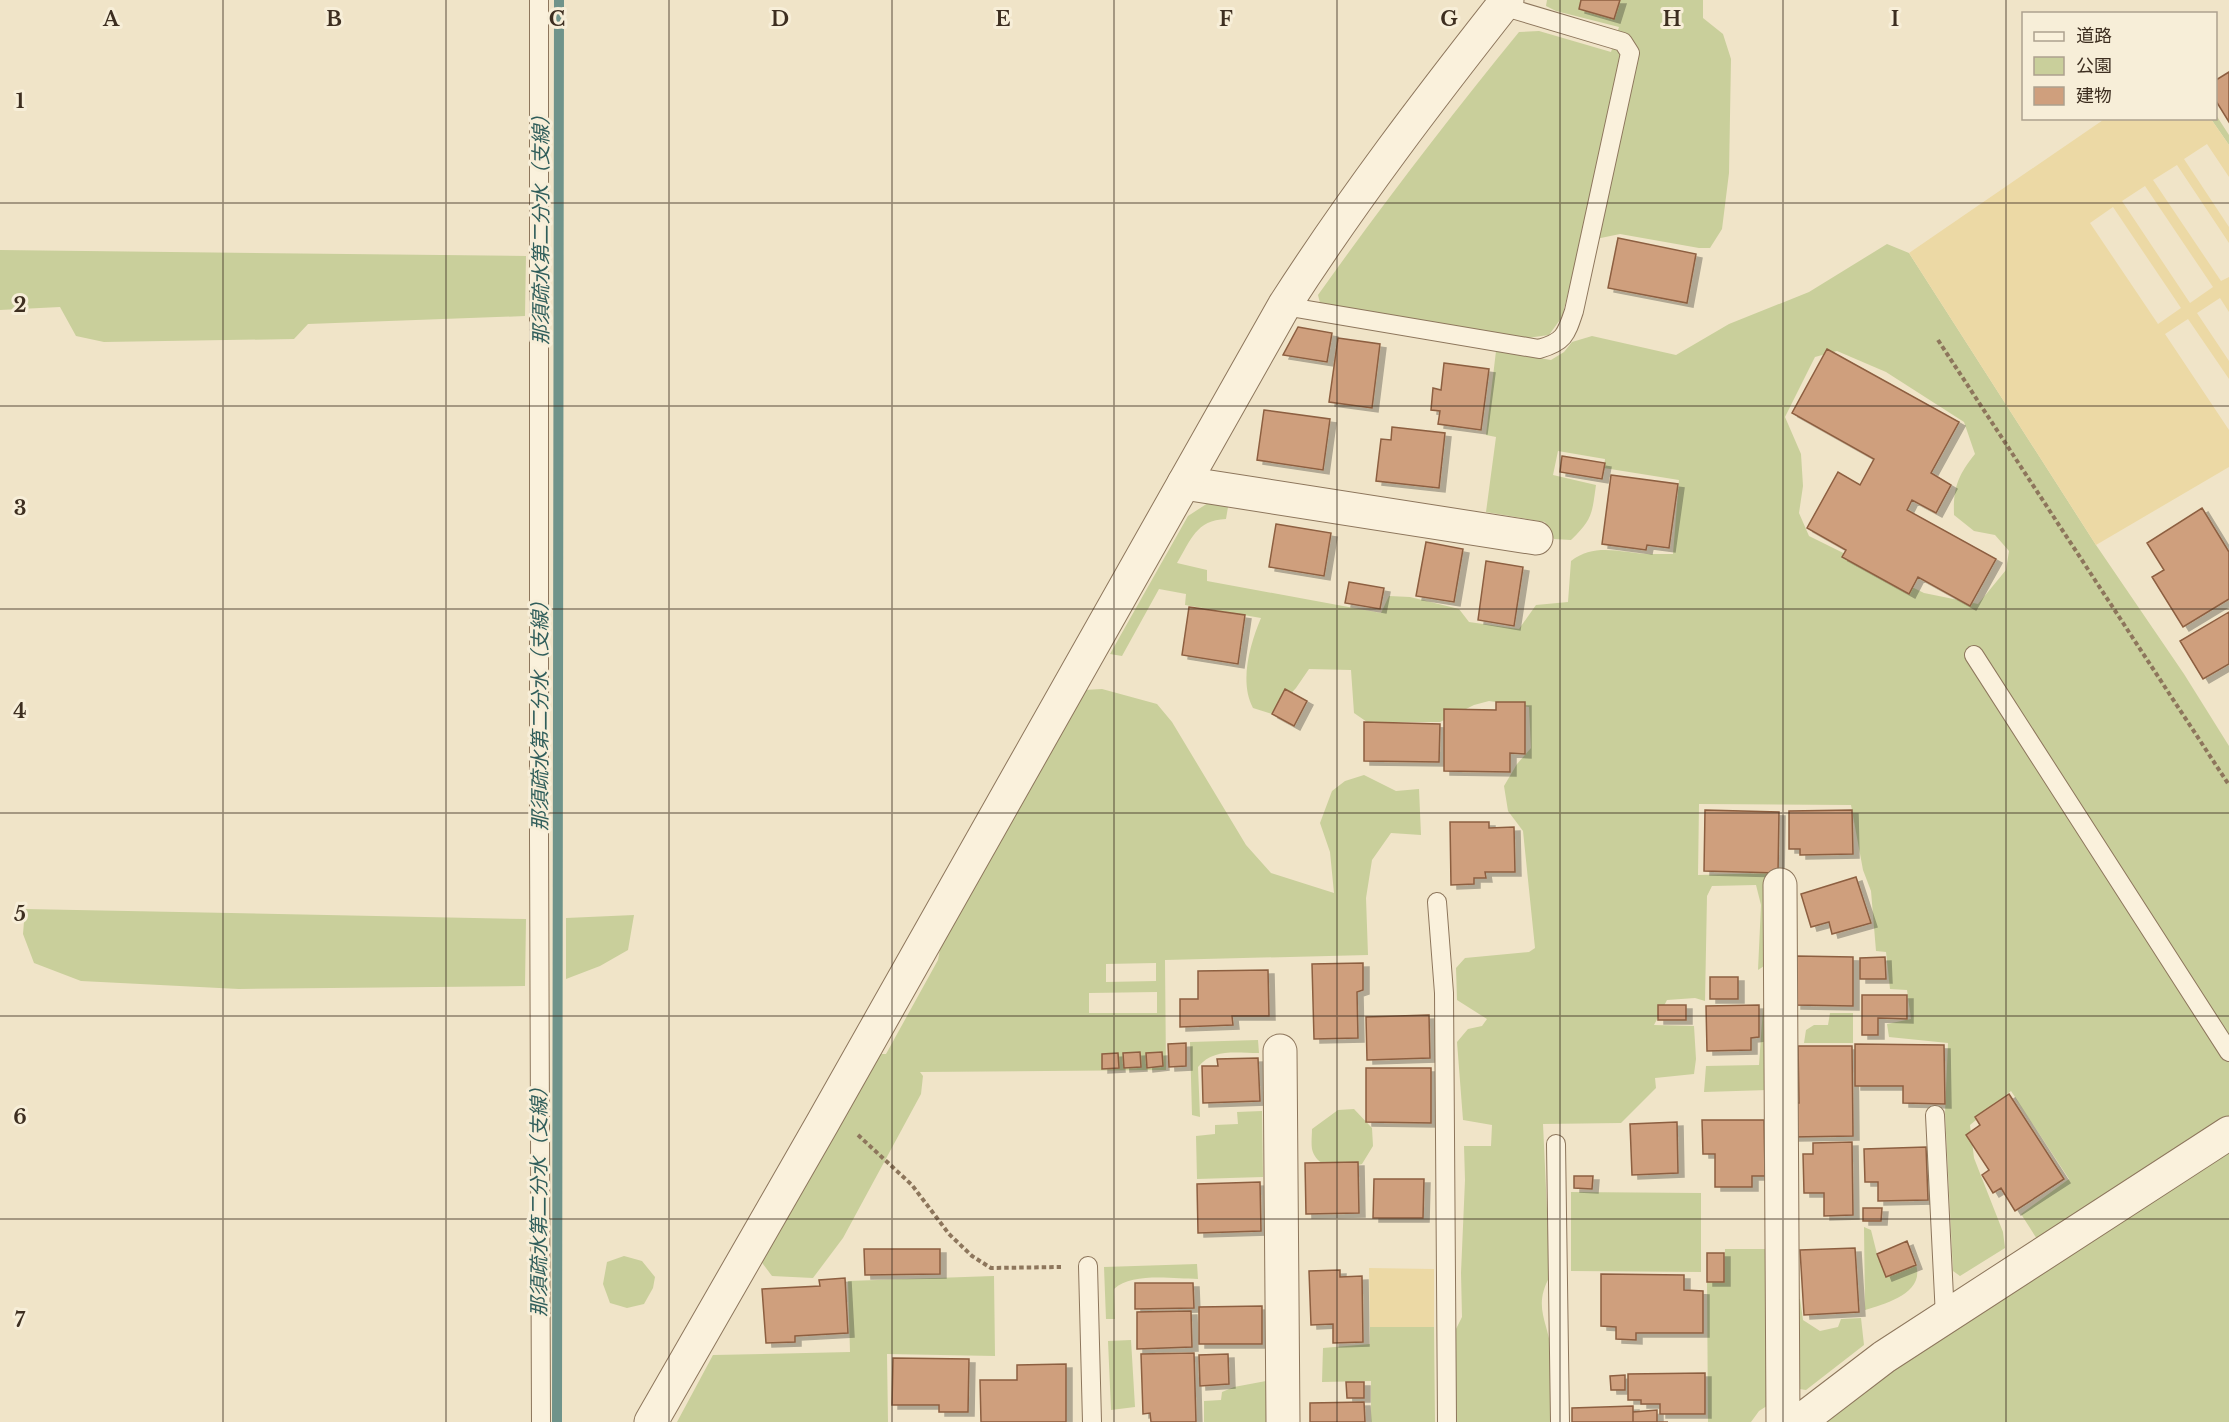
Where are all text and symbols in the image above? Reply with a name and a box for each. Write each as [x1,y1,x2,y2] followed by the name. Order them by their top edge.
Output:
[102,7,120,31] text: A
[326,7,342,31] text: B
[549,7,565,31] text: C
[771,7,789,31] text: D
[995,7,1011,31] text: E
[1219,7,1233,31] text: F
[1440,7,1458,31] text: G
[1663,7,1682,31] text: H
[1891,7,1899,31] text: I
[2022,12,2217,120] legend
[2076,25,2112,47] text: 道路
[2076,55,2112,77] text: 公園
[2076,85,2112,107] text: 建物
[16,89,25,113] text: 1
[529,105,553,345] water label: 那須疏水第二分水（支線）
[13,293,27,317] text: 2
[14,496,26,520] text: 3
[528,591,552,831] water label: 那須疏水第二分水（支線）
[13,699,27,723] text: 4
[14,902,26,926] text: 5
[527,1077,551,1317] water label: 那須疏水第二分水（支線）
[13,1105,27,1129] text: 6
[15,1308,26,1332] text: 7

